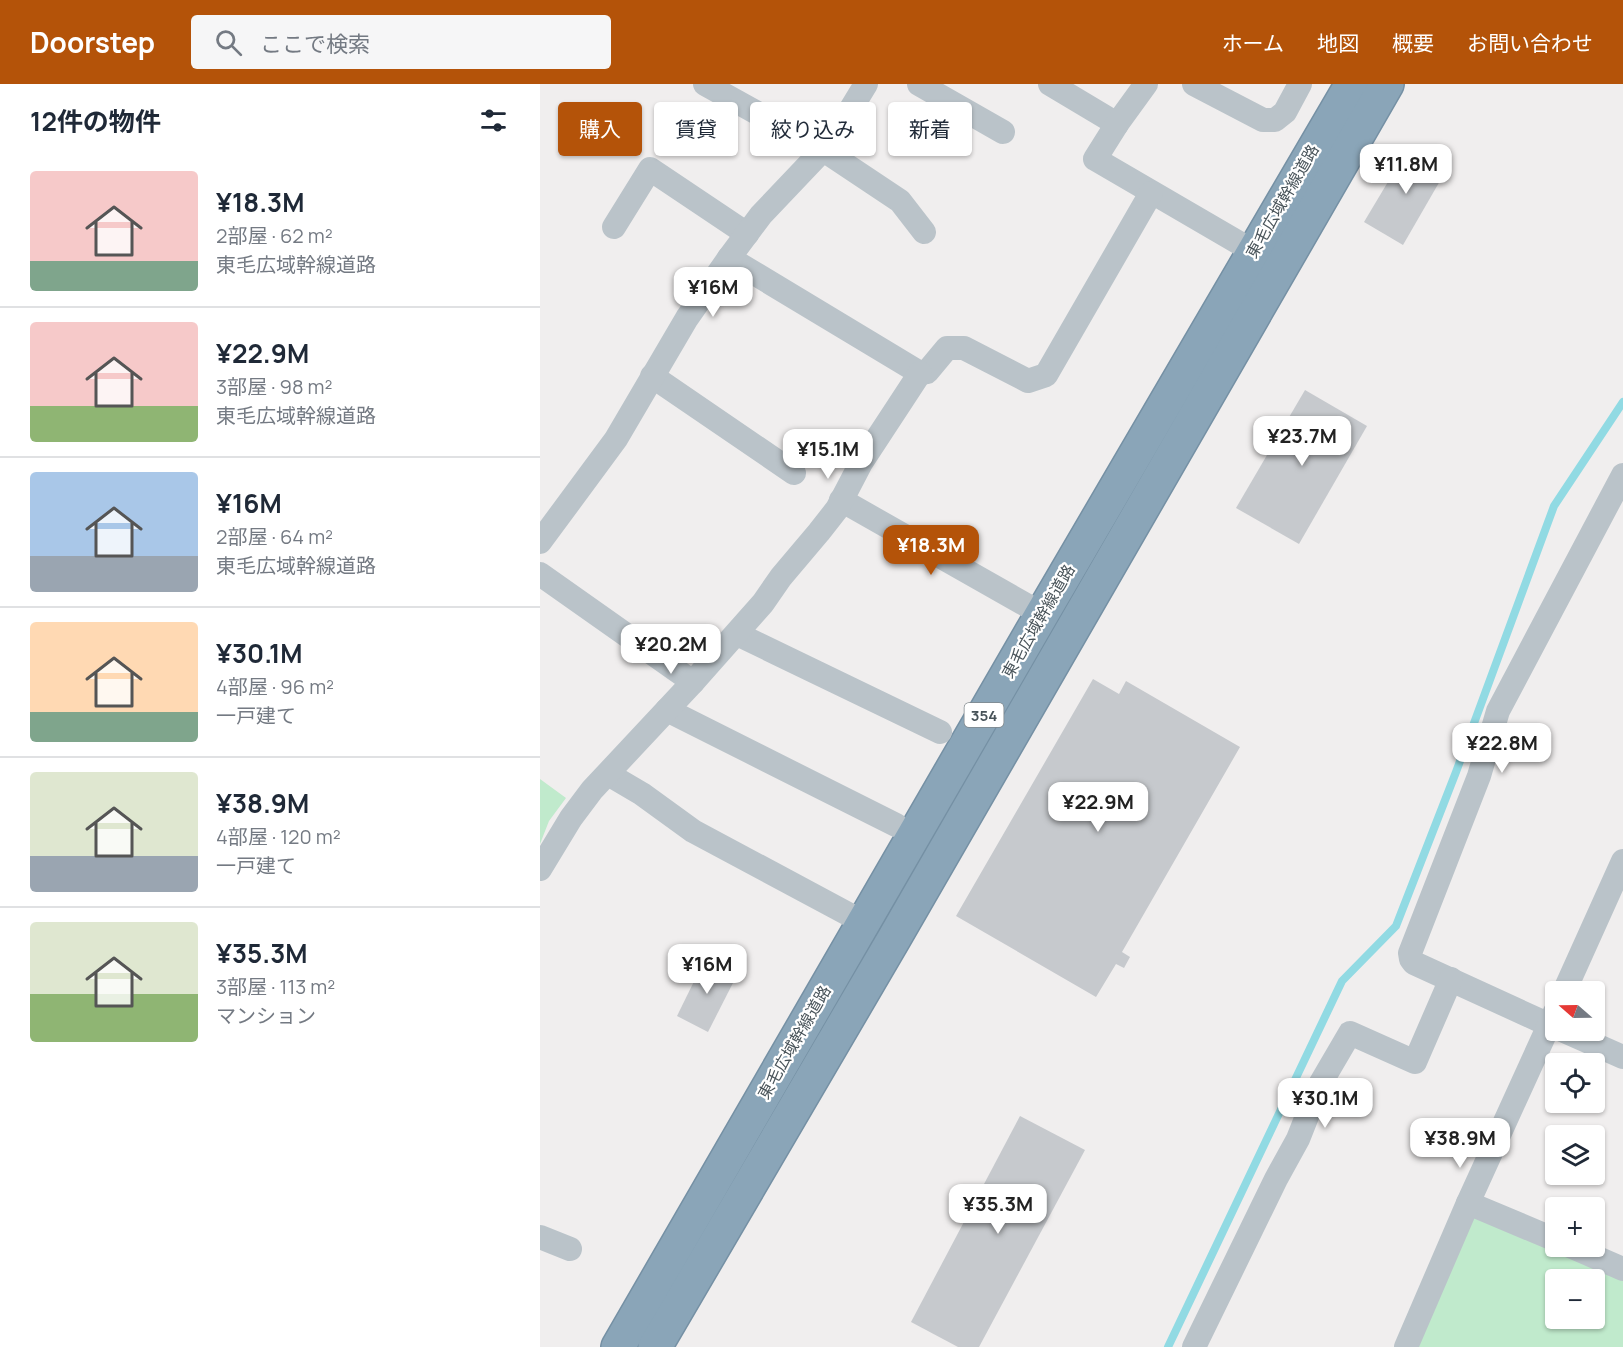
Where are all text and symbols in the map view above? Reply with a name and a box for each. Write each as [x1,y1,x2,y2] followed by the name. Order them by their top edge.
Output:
[191,15,611,69] search box
[30,23,155,61] text: Doorstep
[212,26,245,59] icon: search
[260,29,370,59] text: ここで検索
[1222,29,1284,57] text: ホーム
[1317,29,1359,57] text: 地図
[1392,29,1434,57] text: 概要
[1467,29,1593,57] text: お問い合わせ
[558,102,642,156] chip: 購入
[654,102,738,156] chip: 賃貸
[750,102,876,156] chip: 絞り込み
[888,102,972,156] chip: 新着
[30,103,161,139] text: 12件の物件
[477,104,510,137] icon: filters
[1240,140,1324,262] street label: 東毛広域幹線道路
[1357,144,1455,195] pin: ¥11.8M
[1374,150,1438,177] text: ¥11.8M
[216,184,304,220] text: ¥18.3M
[78,195,150,267] icon: home
[216,222,333,249] text: 2部屋 · 62 m²
[216,251,376,278] text: 東毛広域幹線道路
[677,267,749,318] pin: ¥16M
[688,273,738,300] text: ¥16M
[216,335,309,371] text: ¥22.9M
[78,346,150,418] icon: home
[216,373,333,400] text: 3部屋 · 98 m²
[216,402,376,429] text: 東毛広域幹線道路
[1253,416,1351,467] pin: ¥23.7M
[1267,422,1337,449] text: ¥23.7M
[779,429,877,480] pin: ¥15.1M
[797,435,859,462] text: ¥15.1M
[216,485,282,521] text: ¥16M
[78,496,150,568] icon: home
[216,523,333,550] text: 2部屋 · 64 m²
[882,525,980,576] pin: ¥18.3M
[897,531,965,558] text: ¥18.3M
[216,552,376,579] text: 東毛広域幹線道路
[996,560,1080,682] street label: 東毛広域幹線道路
[622,624,720,675] pin: ¥20.2M
[635,630,707,657] text: ¥20.2M
[216,635,303,671] text: ¥30.1M
[78,646,150,718] icon: home
[216,673,334,700] text: 4部屋 · 96 m²
[216,702,296,729] text: 一戸建て
[964,703,1004,727] road number: 354
[1453,723,1551,774] pin: ¥22.8M
[1466,729,1538,756] text: ¥22.8M
[1049,782,1147,833] pin: ¥22.9M
[216,785,309,821] text: ¥38.9M
[1062,788,1134,815] text: ¥22.9M
[78,796,150,868] icon: home
[216,823,341,850] text: 4部屋 · 120 m²
[216,852,296,879] text: 一戸建て
[216,935,308,971] text: ¥35.3M
[671,944,743,995] pin: ¥16M
[78,946,150,1018] icon: home
[682,950,732,977] text: ¥16M
[216,973,335,1000] text: 3部屋 · 113 m²
[752,981,836,1103] street label: 東毛広域幹線道路
[1545,981,1605,1041] north arrow
[1545,981,1605,1329] map controls
[216,1002,316,1029] text: マンション
[1545,1053,1605,1113] button: locate
[1276,1078,1374,1129] pin: ¥30.1M
[1292,1084,1358,1111] text: ¥30.1M
[1411,1118,1509,1169] pin: ¥38.9M
[1424,1124,1496,1151] text: ¥38.9M
[1545,1125,1605,1185] button: layers
[949,1184,1047,1235] pin: ¥35.3M
[963,1190,1033,1217] text: ¥35.3M
[1545,1197,1605,1257] button: +
[1545,1269,1605,1329] button: −

